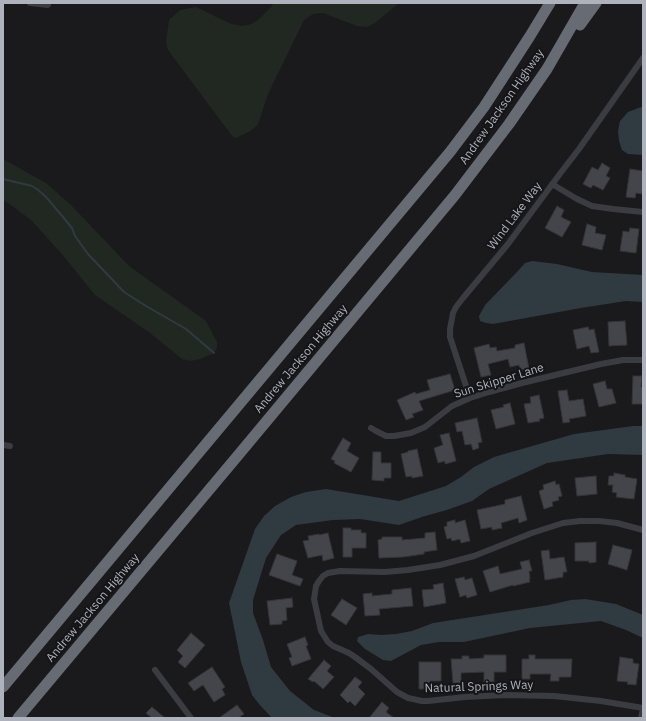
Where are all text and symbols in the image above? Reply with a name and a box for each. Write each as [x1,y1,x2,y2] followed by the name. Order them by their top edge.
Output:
[457,47,547,167] street label: Andrew Jackson Highway
[485,179,545,253] street label: Wind Lake Way
[251,302,351,416] street label: Andrew Jackson Highway
[452,360,546,402] street label: Sun Skipper Lane
[43,551,143,665] street label: Andrew Jackson Highway
[424,678,534,696] street label: Natural Springs Way

